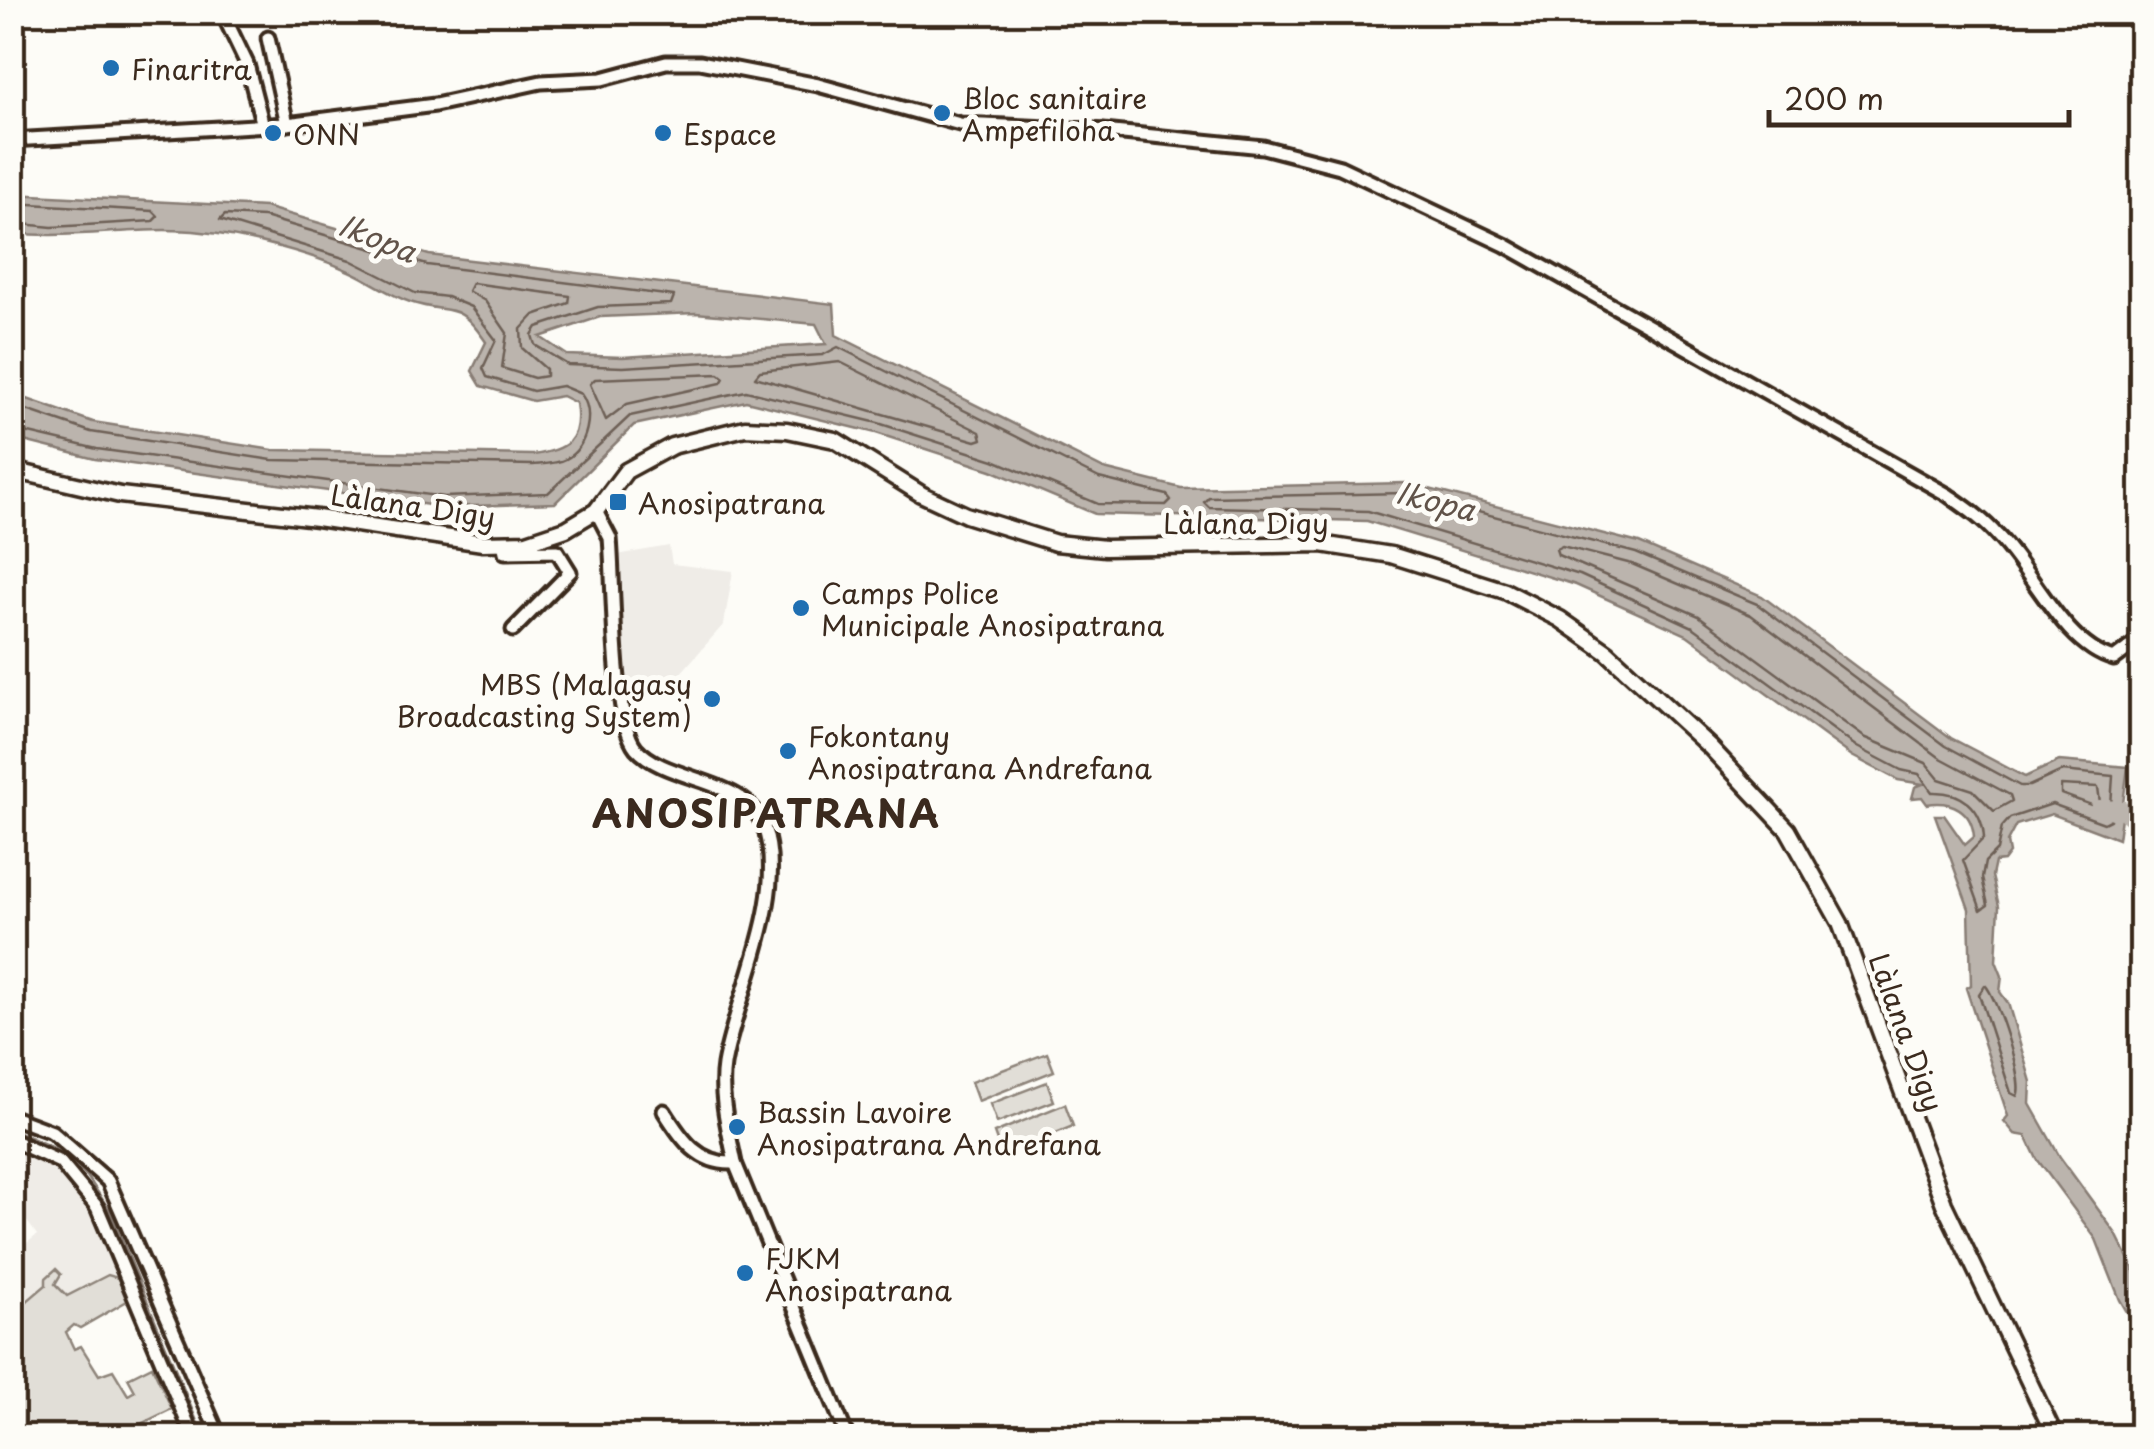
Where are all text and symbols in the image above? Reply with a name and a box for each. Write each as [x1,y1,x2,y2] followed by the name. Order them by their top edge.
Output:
[131,47,252,90] place label: Finaritra
[100,57,122,79] marker: Finaritra
[1769,65,2069,127] scale bar
[1784,75,1884,120] text: 200 m
[962,76,1147,151] place label: Bloc sanitaire Ampefiloha
[931,102,953,124] marker: Bloc sanitaire Ampefiloha
[293,112,360,155] place label: ONN
[683,112,777,155] place label: Espace
[262,122,284,144] marker: ONN
[652,122,674,144] marker: Espace
[333,201,425,273] water label: Ikopa
[1392,469,1482,532] water label: Ikopa
[328,472,498,538] street label: Làlana Digy
[638,481,825,524] place label: Anosipatrana
[607,491,629,513] marker: Anosipatrana
[1163,501,1329,544] street label: Làlana Digy
[821,571,1165,646] place label: Camps Police Municipale Anosipatrana
[790,597,812,619] marker: Camps Police Municipale Anosipatrana
[396,662,692,737] place label: MBS (Malagasy Broadcasting System)
[701,688,723,710] marker: MBS (Malagasy Broadcasting System)
[808,714,1152,789] place label: Fokontany Anosipatrana Andrefana
[777,740,799,762] marker: Fokontany Anosipatrana Andrefana
[592,784,942,841] district label: ANOSIPATRANA
[1858,947,1956,1117] street label: Làlana Digy
[757,1090,1101,1165] place label: Bassin Lavoire Anosipatrana Andrefana
[726,1116,748,1138] marker: Bassin Lavoire Anosipatrana Andrefana
[765,1236,952,1311] place label: FJKM Anosipatrana
[734,1262,756,1284] marker: FJKM Anosipatrana

